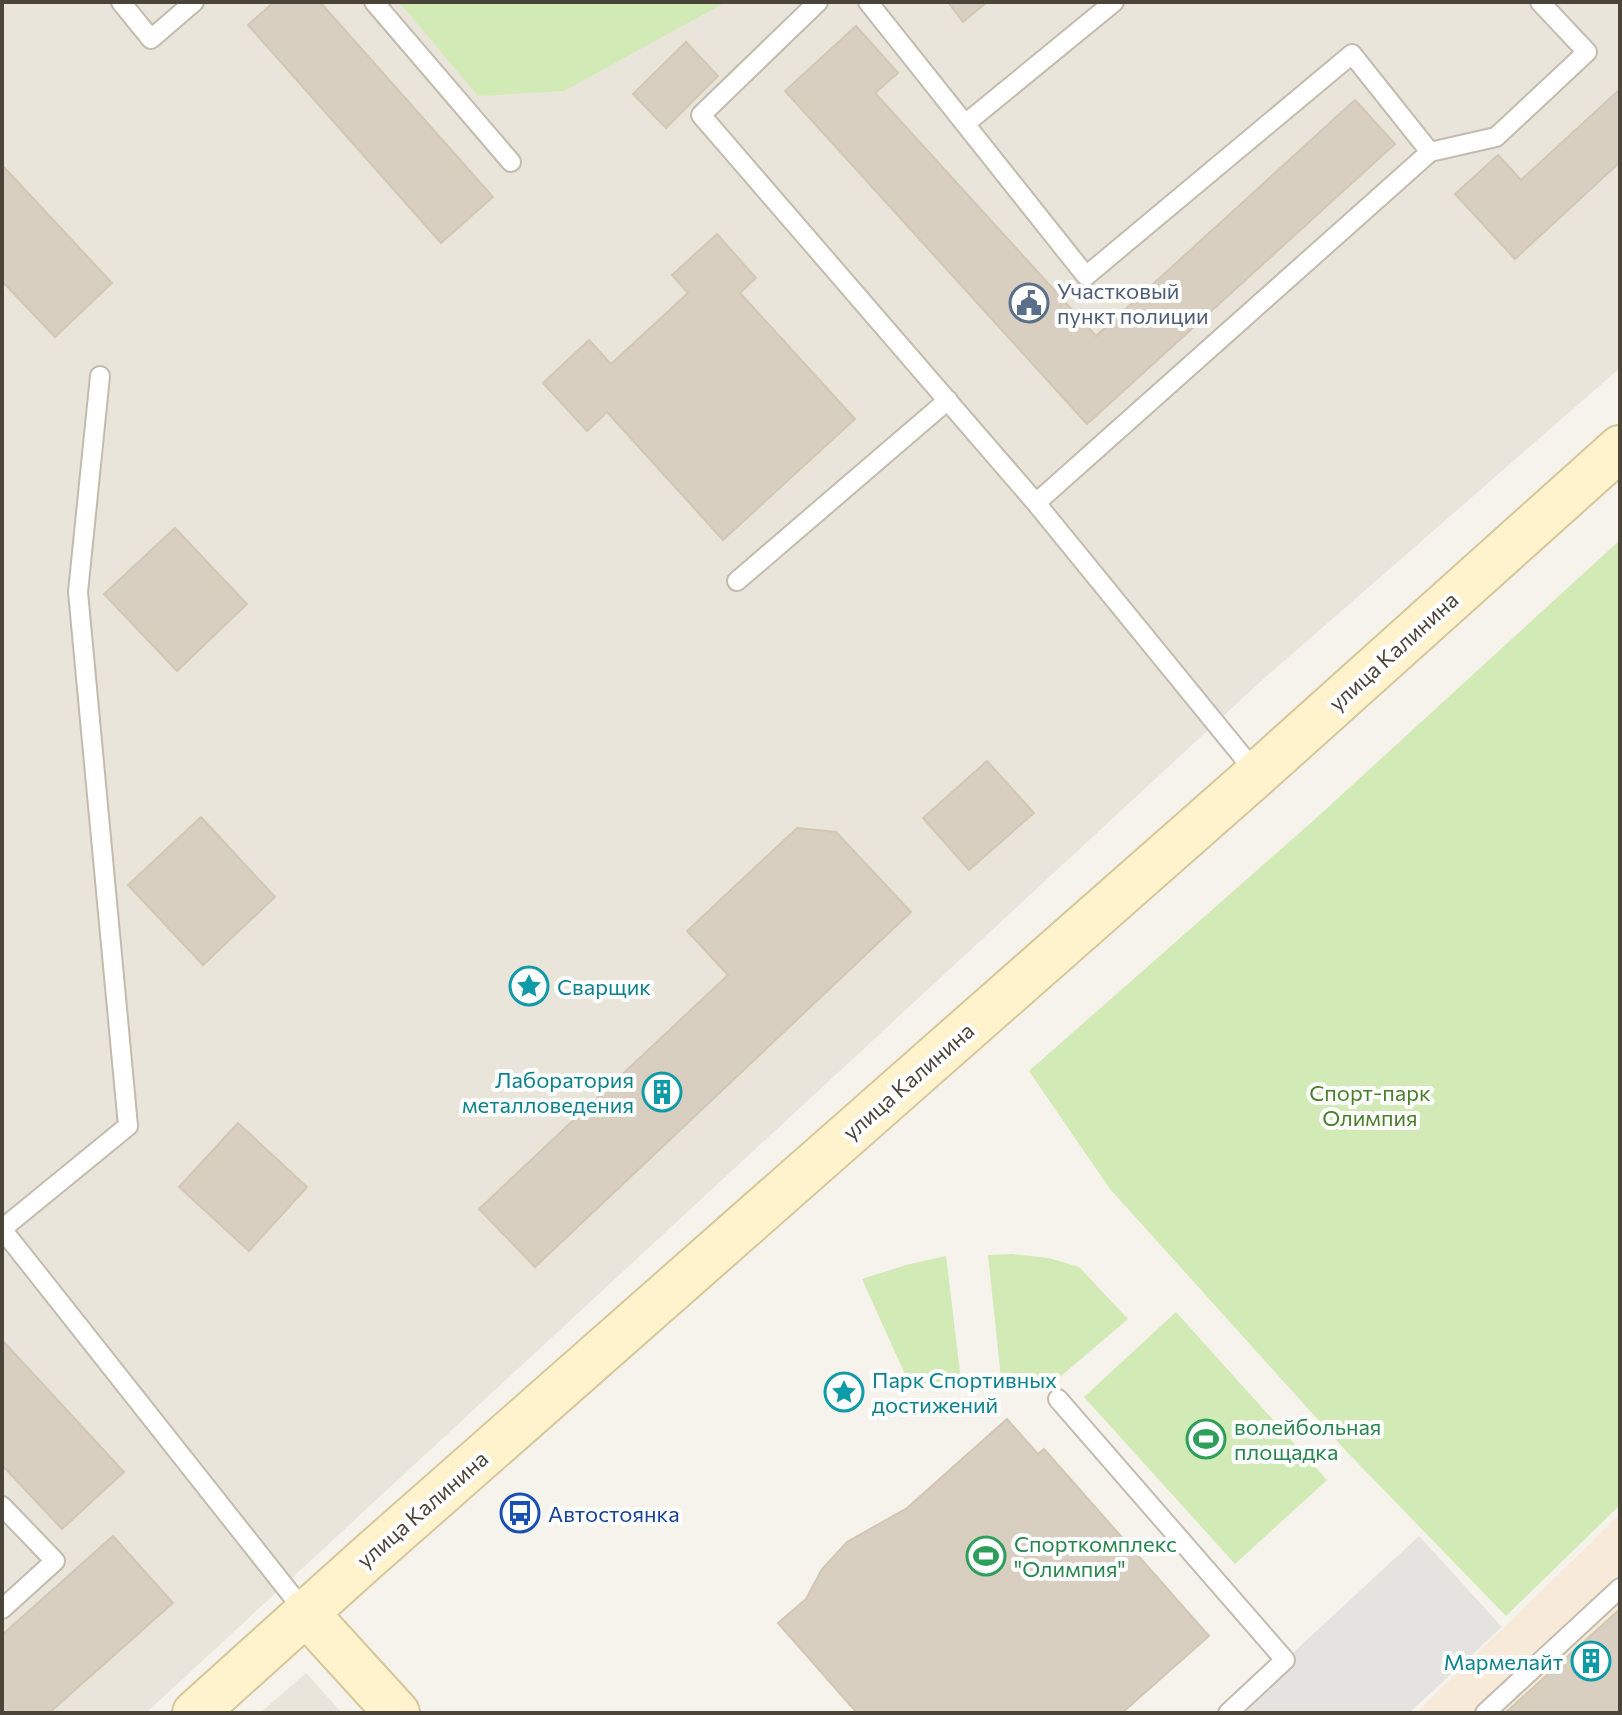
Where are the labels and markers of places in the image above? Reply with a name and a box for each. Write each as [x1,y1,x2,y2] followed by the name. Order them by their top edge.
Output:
[1057,277,1209,329] place label: Участковый пункт полиции
[1008,282,1050,324] public building icon: Участковый пункт полиции
[508,965,550,1007] place icon: Сварщик
[557,973,651,1000] place label: Сварщик
[462,1066,634,1118] place label: Лаборатория металловедения
[641,1071,683,1113] building icon: Лаборатория металловедения
[872,1366,1057,1418] place label: Парк Спортивных достижений
[823,1371,865,1413] place icon: Парк Спортивных достижений
[1234,1413,1381,1465] place label: волейбольная площадка
[1185,1418,1227,1460] sports icon: волейбольная площадка
[499,1492,541,1534] bus stop icon: Автостоянка
[548,1500,680,1527] place label: Автостоянка
[1014,1530,1177,1582] place label: Спорткомплекс "Олимпия"
[965,1535,1007,1577] sports icon: Спорткомплекс "Олимпия"
[1570,1640,1612,1682] building icon: Мармелайт
[1444,1648,1563,1675] place label: Мармелайт

